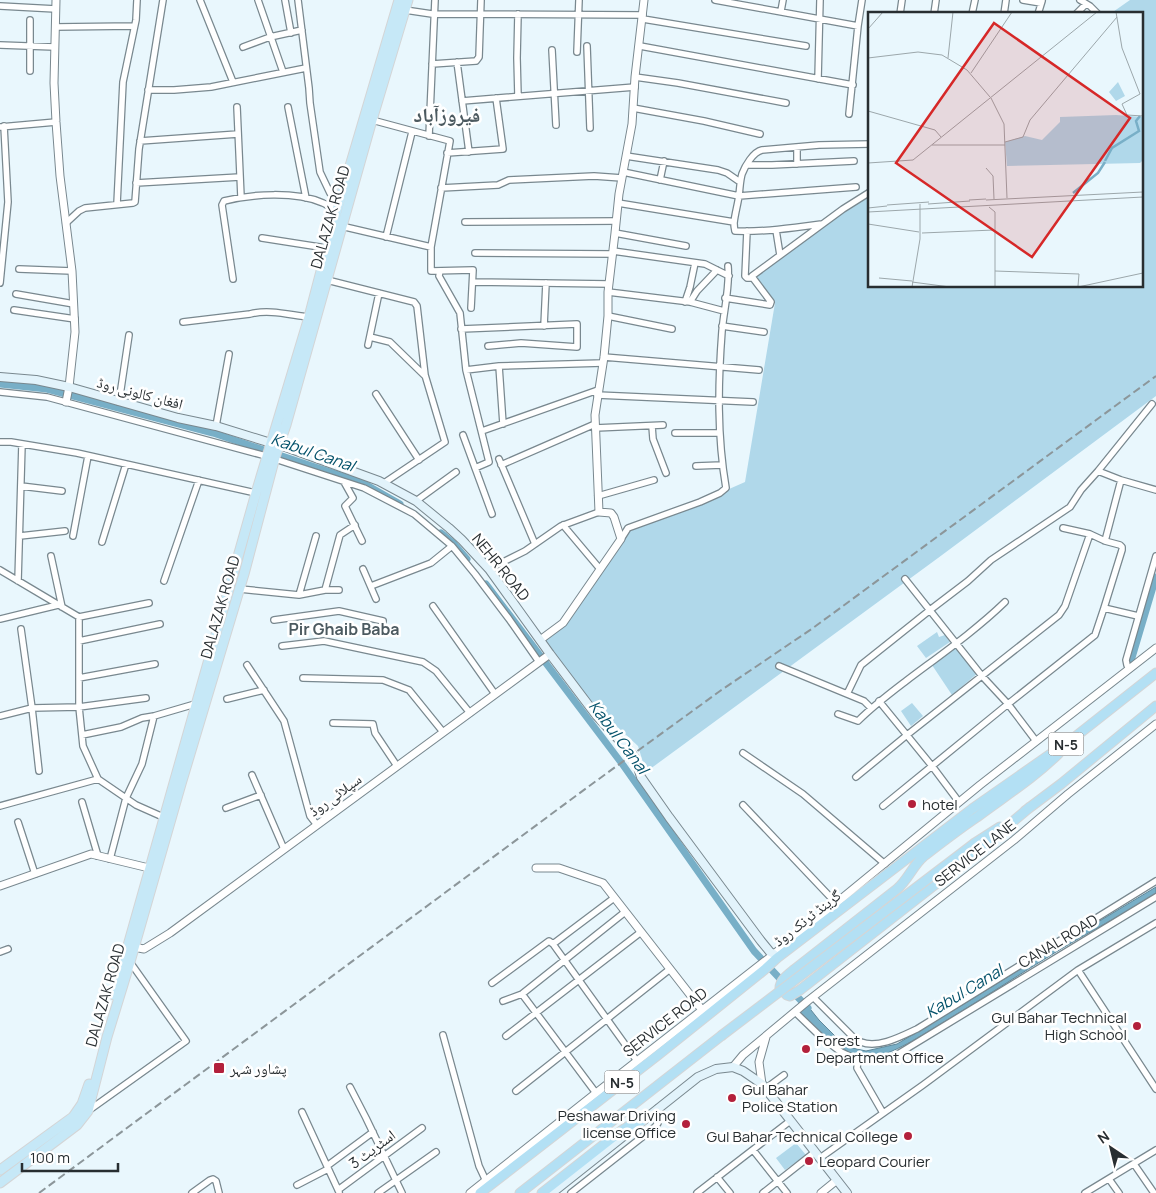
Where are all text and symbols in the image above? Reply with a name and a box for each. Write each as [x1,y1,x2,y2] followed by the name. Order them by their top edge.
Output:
[868,12,1144,288] inset map
[414,101,480,128] district label: فیروزآباد
[305,163,355,271] street label: DALAZAK ROAD
[95,371,185,415] street label: افغان کالونی روڈ
[268,427,360,477] water label: Kabul Canal
[467,529,535,605] street label: NEHR ROAD
[195,553,245,661] street label: DALAZAK ROAD
[288,618,400,640] district label: Pir Ghaib Baba
[584,696,655,780] water label: Kabul Canal
[1048,732,1084,756] road number: N-5
[304,769,366,821] street label: سپلائی روڈ
[922,794,958,815] place label: hotel
[906,798,918,810] marker: hotel
[930,815,1020,891] street label: SERVICE LANE
[769,885,846,951] street label: گرینڈ ٹرنک روڈ
[1014,909,1102,973] street label: CANAL ROAD
[80,941,130,1049] street label: DALAZAK ROAD
[921,958,1009,1023] water label: Kabul Canal
[618,982,712,1062] street label: SERVICE ROAD
[992,1007,1127,1045] place label: Gul Bahar Technical High School
[1131,1020,1143,1032] marker: Gul Bahar Technical High School
[816,1030,944,1068] place label: Forest Department Office
[800,1043,812,1055] marker: Forest Department Office
[229,1058,287,1079] place label: پشاور شہر
[212,1061,226,1075] marker: پشاور شہر
[604,1070,640,1094] road number: N-5
[742,1079,838,1117] place label: Gul Bahar Police Station
[726,1092,738,1104] marker: Gul Bahar Police Station
[558,1105,676,1143] place label: Peshawar Driving license Office
[680,1118,692,1130] marker: Peshawar Driving license Office
[1086,1123,1136,1173] north arrow
[344,1124,400,1174] street label: اسٹریٹ 3
[707,1126,898,1147] place label: Gul Bahar Technical College
[1094,1126,1113,1148] text: N
[902,1130,914,1142] marker: Gul Bahar Technical College
[22,1140,119,1172] scale bar
[30,1147,70,1168] text: 100 m
[819,1151,931,1172] place label: Leopard Courier
[803,1155,815,1167] marker: Leopard Courier

